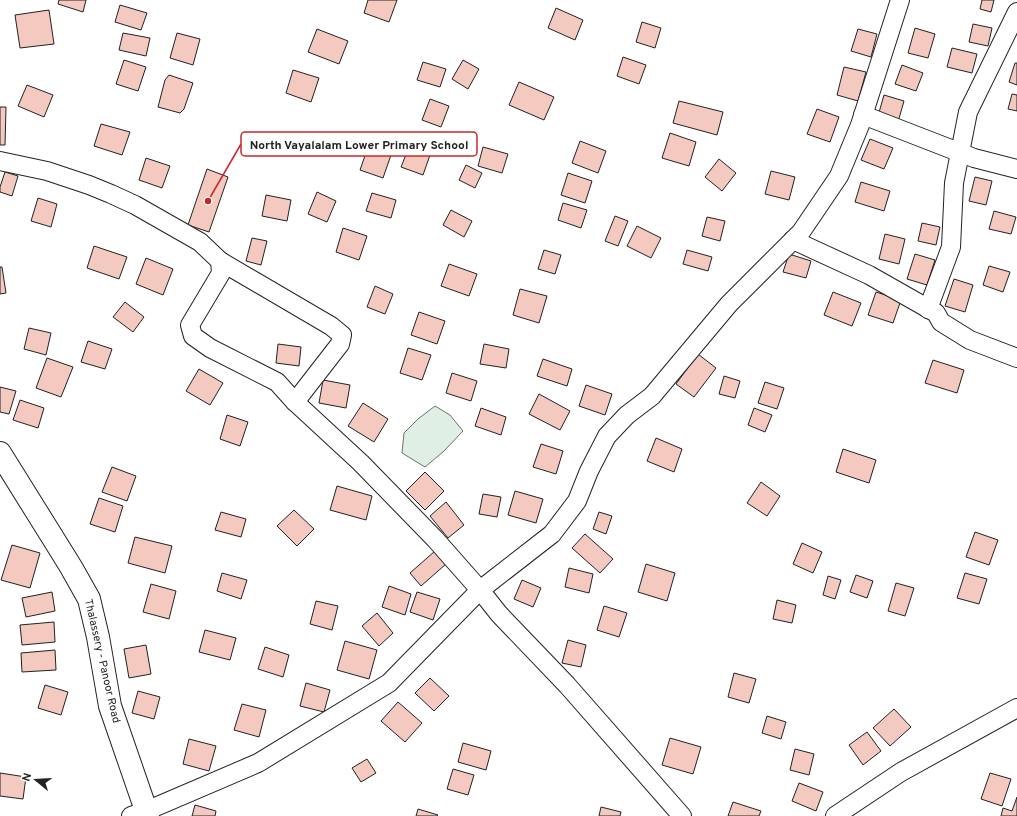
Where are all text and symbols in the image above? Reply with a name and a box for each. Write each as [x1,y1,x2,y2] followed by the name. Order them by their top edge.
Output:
[241,132,477,156] callout: North Vayalalam Lower Primary School
[250,138,468,154] text: North Vayalalam Lower Primary School
[81,598,123,724] street label: Thalassery - Panoor Road
[16,760,56,800] north arrow
[20,771,35,783] text: N

